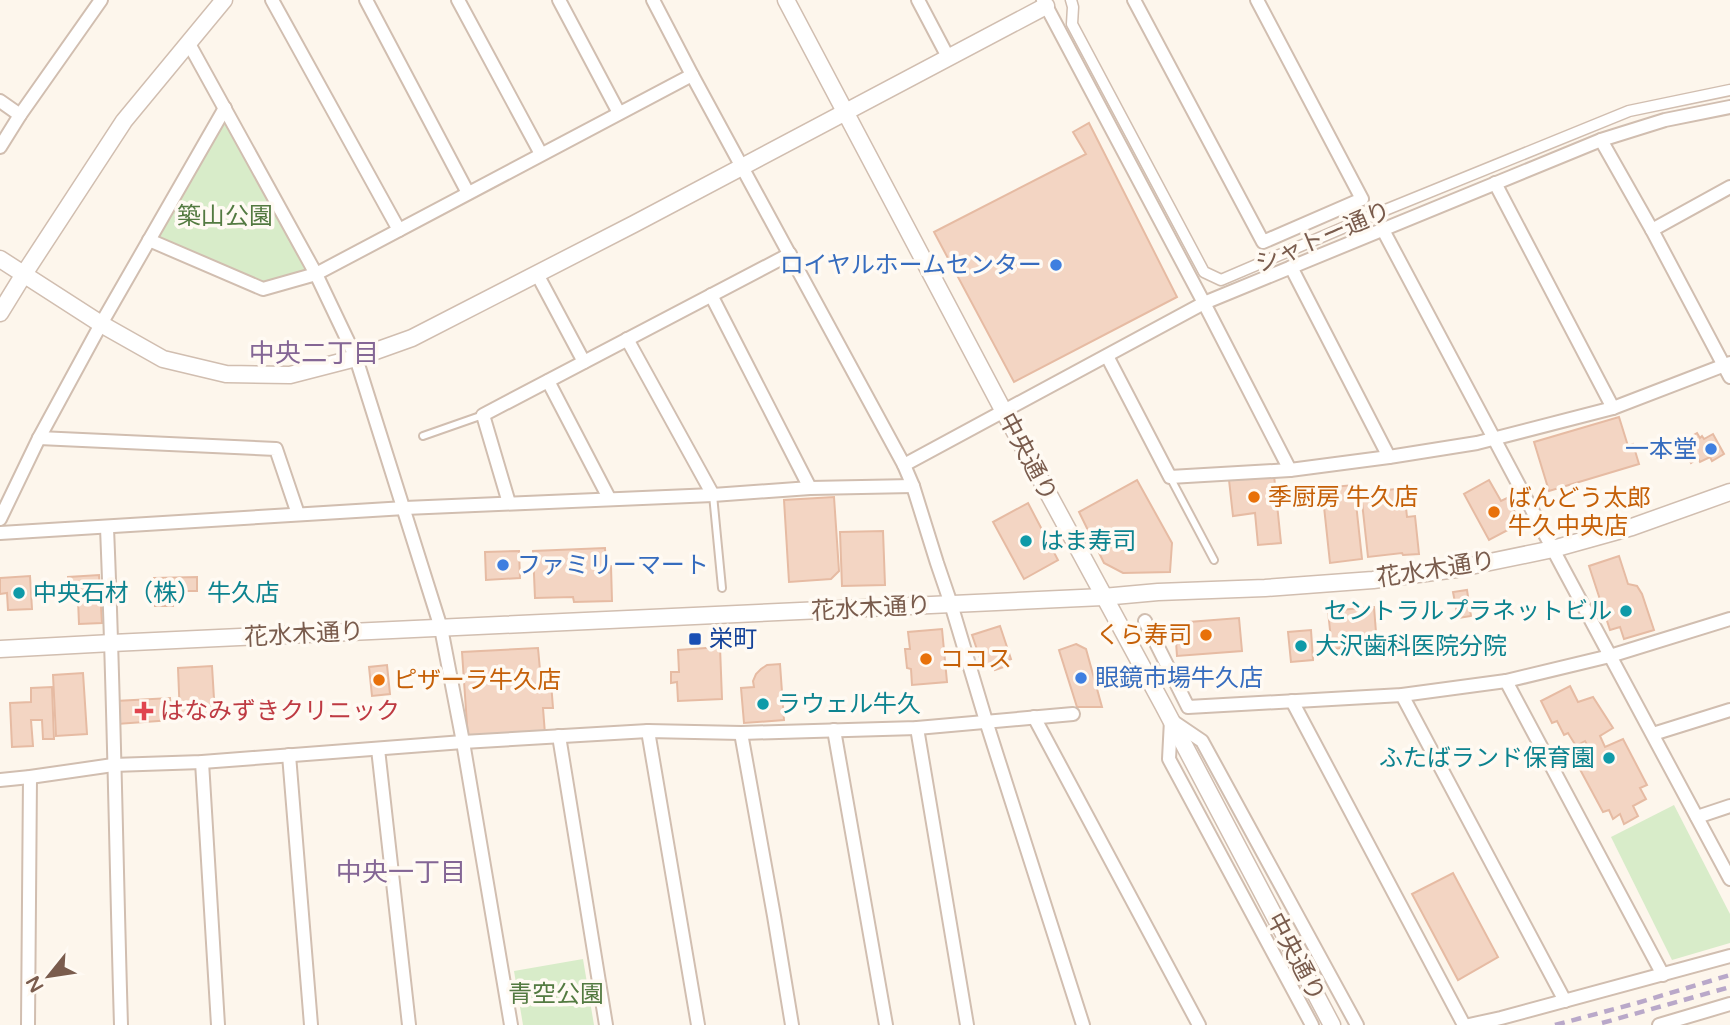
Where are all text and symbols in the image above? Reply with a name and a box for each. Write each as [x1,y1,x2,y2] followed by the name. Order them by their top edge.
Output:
[1251,196,1395,279] street label: シャトー通り
[177,202,273,231] park label: 築山公園
[779,251,1042,280] place label: ロイヤルホームセンター
[1048,257,1064,273] marker: ロイヤルホームセンター
[249,338,379,369] district label: 中央二丁目
[992,408,1063,506] street label: 中央通り
[1625,435,1697,464] place label: 一本堂
[1703,441,1719,457] marker: 一本堂
[1268,483,1418,512] place label: 季厨房 牛久店
[1508,484,1651,541] place label: ばんどう太郎 牛久中央店
[1246,489,1262,505] marker: 季厨房 牛久店
[1486,504,1502,520] marker: ばんどう太郎 牛久中央店
[1040,527,1136,556] place label: はま寿司
[1018,533,1034,549] marker: はま寿司
[1375,546,1498,593] street label: 花水木通り
[517,551,709,580] place label: ファミリーマート
[495,557,511,573] marker: ファミリーマート
[33,579,279,608] place label: 中央石材（株） 牛久店
[11,585,27,601] marker: 中央石材（株） 牛久店
[810,591,932,626] street label: 花水木通り
[1324,597,1612,626] place label: セントラルプラネットビル
[1618,603,1634,619] marker: セントラルプラネットビル
[243,617,365,652] street label: 花水木通り
[1096,621,1192,650] place label: くら寿司
[709,625,757,654] place label: 栄町
[1198,627,1214,643] marker: くら寿司
[687,631,703,647] marker: 栄町
[1315,632,1507,661] place label: 大沢歯科医院分院
[1293,638,1309,654] marker: 大沢歯科医院分院
[940,645,1012,674] place label: ココス
[918,651,934,667] marker: ココス
[1095,664,1263,693] place label: 眼鏡市場牛久店
[393,666,561,695] place label: ピザーラ牛久店
[1073,670,1089,686] marker: 眼鏡市場牛久店
[371,672,387,688] marker: ピザーラ牛久店
[777,690,921,719] place label: ラウェル牛久
[755,696,771,712] marker: ラウェル牛久
[160,697,400,726] place label: はなみずきクリニック
[134,701,154,721] marker: はなみずきクリニック
[1379,744,1595,773] place label: ふたばランド保育園
[1601,750,1617,766] marker: ふたばランド保育園
[336,857,466,888] district label: 中央一丁目
[1260,908,1331,1006] street label: 中央通り
[14,941,84,1011] north arrow
[22,972,48,996] text: N
[508,980,604,1009] park label: 青空公園

